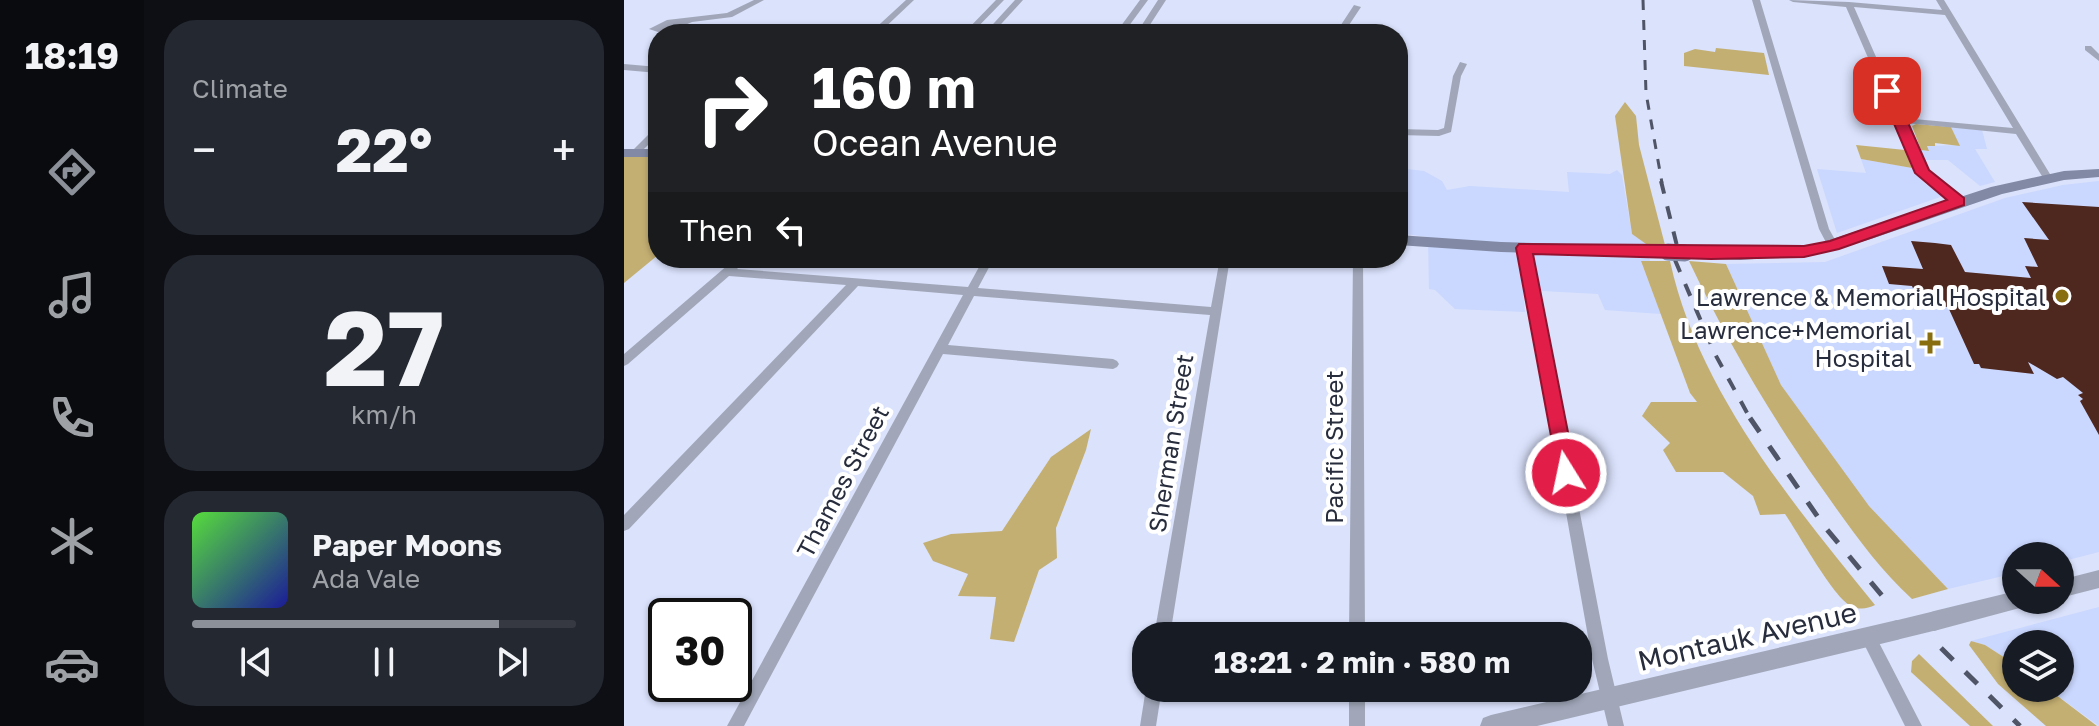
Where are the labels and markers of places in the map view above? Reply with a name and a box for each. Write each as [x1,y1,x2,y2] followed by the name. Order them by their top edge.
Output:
[1853,57,1921,125] pin
[1696,282,2046,311] place label: Lawrence & Memorial Hospital
[2053,287,2071,305] marker: Lawrence & Memorial Hospital
[1680,315,1912,372] place label: Lawrence+Memorial Hospital
[1919,332,1941,354] marker: Lawrence+Memorial Hospital

